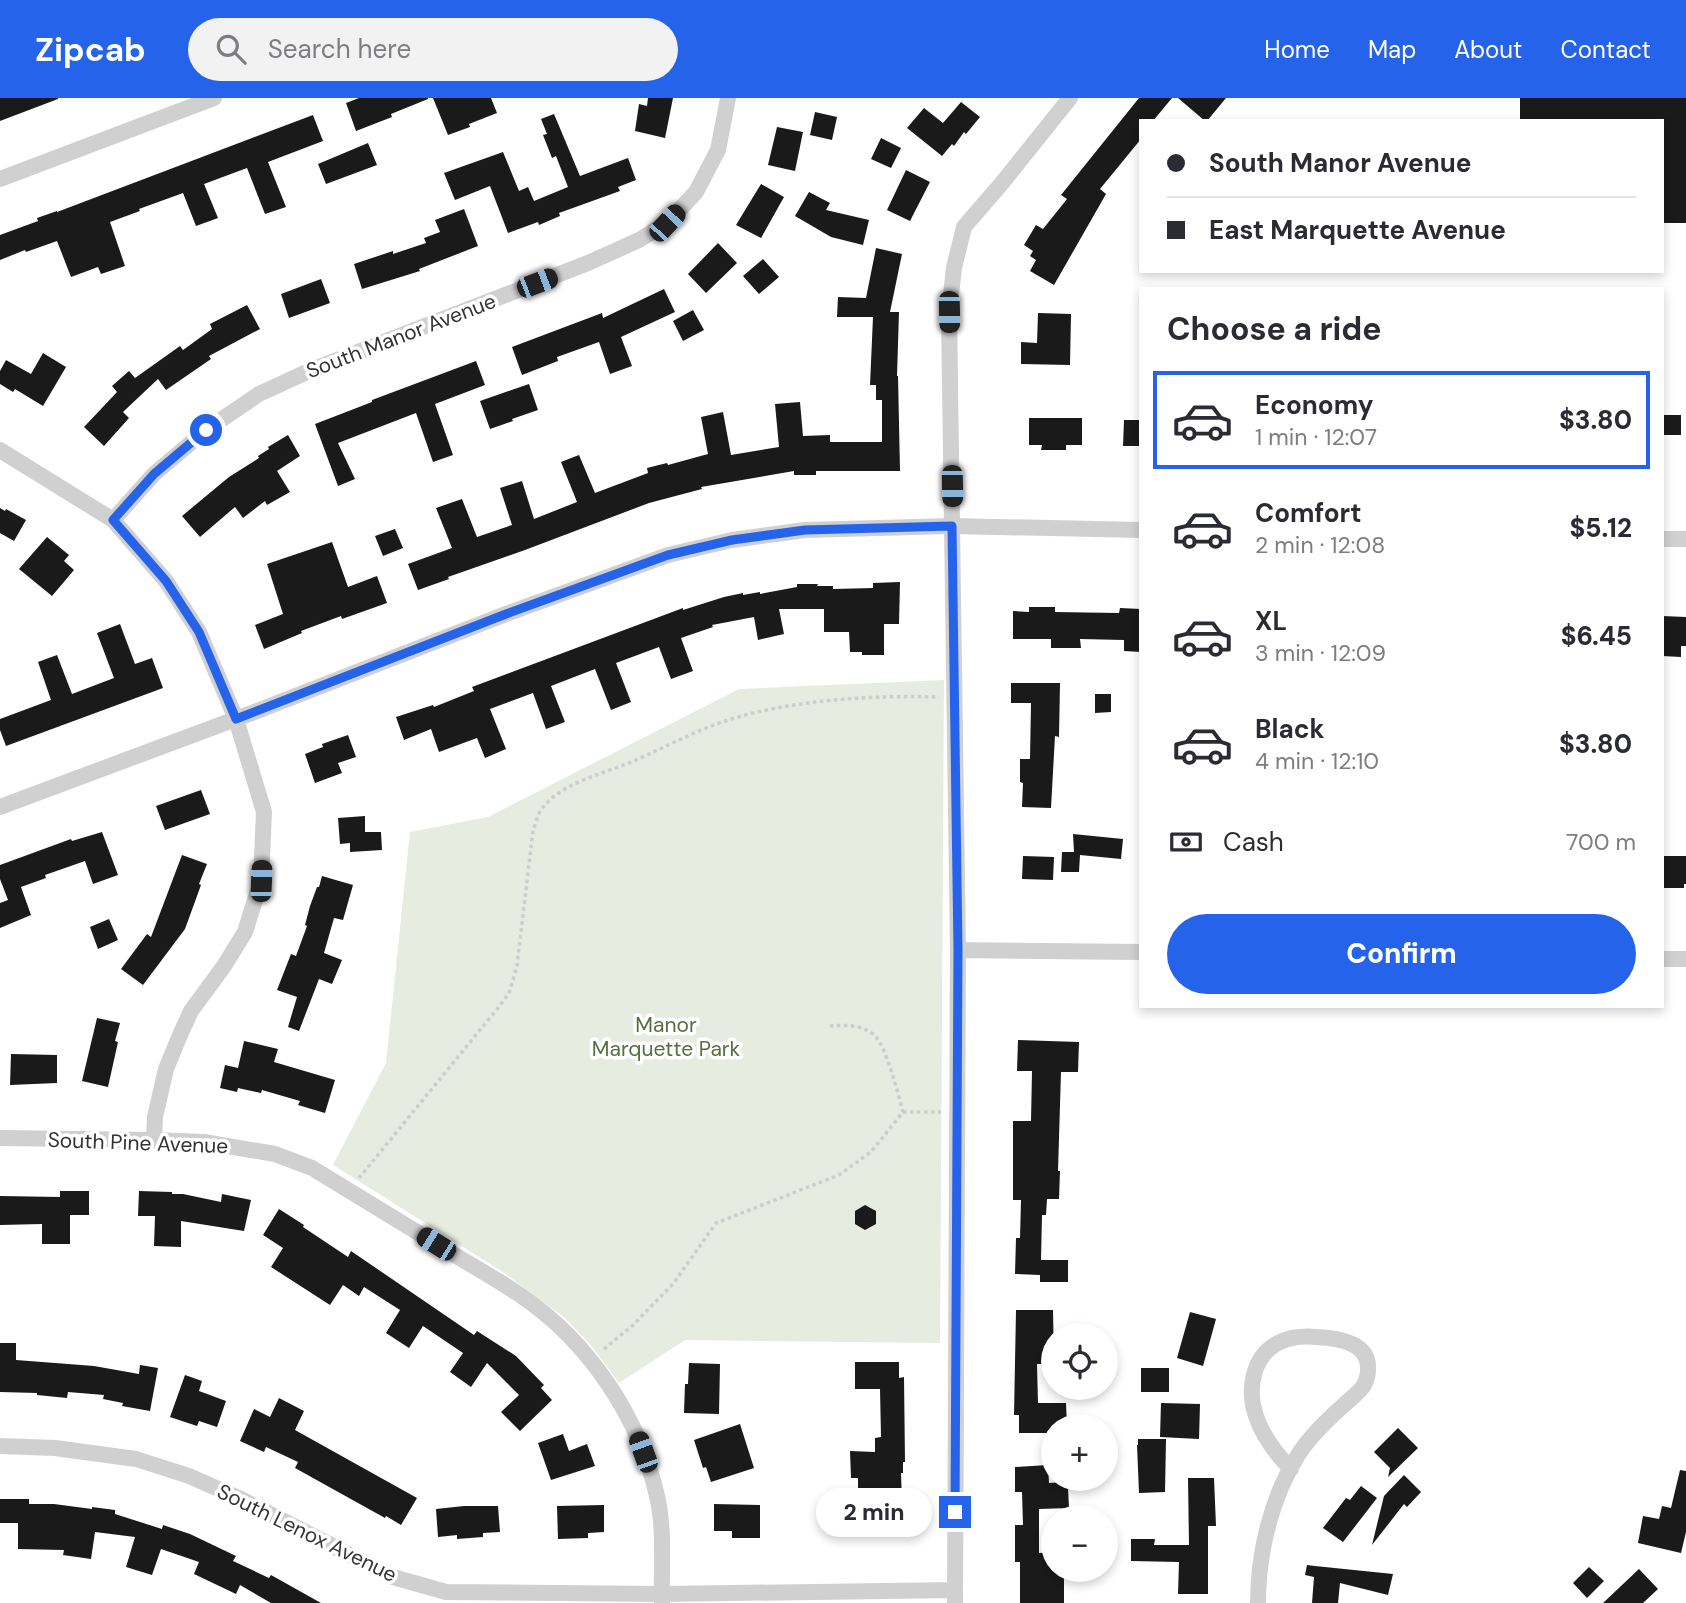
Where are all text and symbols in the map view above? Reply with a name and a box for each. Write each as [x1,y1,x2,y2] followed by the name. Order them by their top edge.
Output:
[188,18,678,81] search box
[35,28,146,71] text: Zipcab
[212,30,250,68] icon: search
[268,32,411,66] text: Search here
[1264,34,1330,65] text: Home
[1368,34,1416,65] text: Map
[1454,34,1523,65] text: About
[1561,34,1651,65] text: Contact
[1209,146,1471,180] text: South Manor Avenue
[645,200,690,246] car
[1209,213,1506,247] text: East Marquette Avenue
[514,266,561,300] car
[302,287,500,385] street label: South Manor Avenue
[939,291,960,333] car
[1167,308,1382,350] text: Choose a ride
[1255,388,1373,422] text: Economy
[1171,389,1234,452] icon: car
[1559,403,1632,437] text: $3.80
[190,414,222,446] route start
[1255,422,1377,452] text: 1 min · 12:07
[942,465,963,507] car
[1255,496,1361,530] text: Comfort
[1171,497,1234,560] icon: car
[1570,511,1632,545] text: $5.12
[1255,530,1385,560] text: 2 min · 12:08
[1255,604,1287,638] text: XL
[1171,605,1234,668] icon: car
[1561,619,1632,653] text: $6.45
[1255,638,1386,668] text: 3 min · 12:09
[1255,712,1325,746] text: Black
[1171,713,1234,776] icon: car
[1559,727,1632,761] text: $3.80
[1255,746,1379,776] text: 4 min · 12:10
[1167,823,1205,861] icon: cash
[1223,825,1284,859] text: Cash
[1566,827,1636,857] text: 700 m
[250,860,273,902] car
[1167,914,1636,994] button: Confirm
[592,1011,741,1063] park label: Manor Marquette Park
[47,1126,229,1160] street label: South Pine Avenue
[413,1224,460,1264] car
[1041,1323,1118,1582] map controls
[1041,1323,1118,1400] button: locate
[1041,1414,1118,1491] button: +
[626,1429,661,1475] car
[213,1477,402,1589] street label: South Lenox Avenue
[815,1488,930,1536] callout: 2 min
[939,1496,971,1528] route end
[843,1497,905,1527] text: 2 min
[1041,1505,1118,1582] button: −

